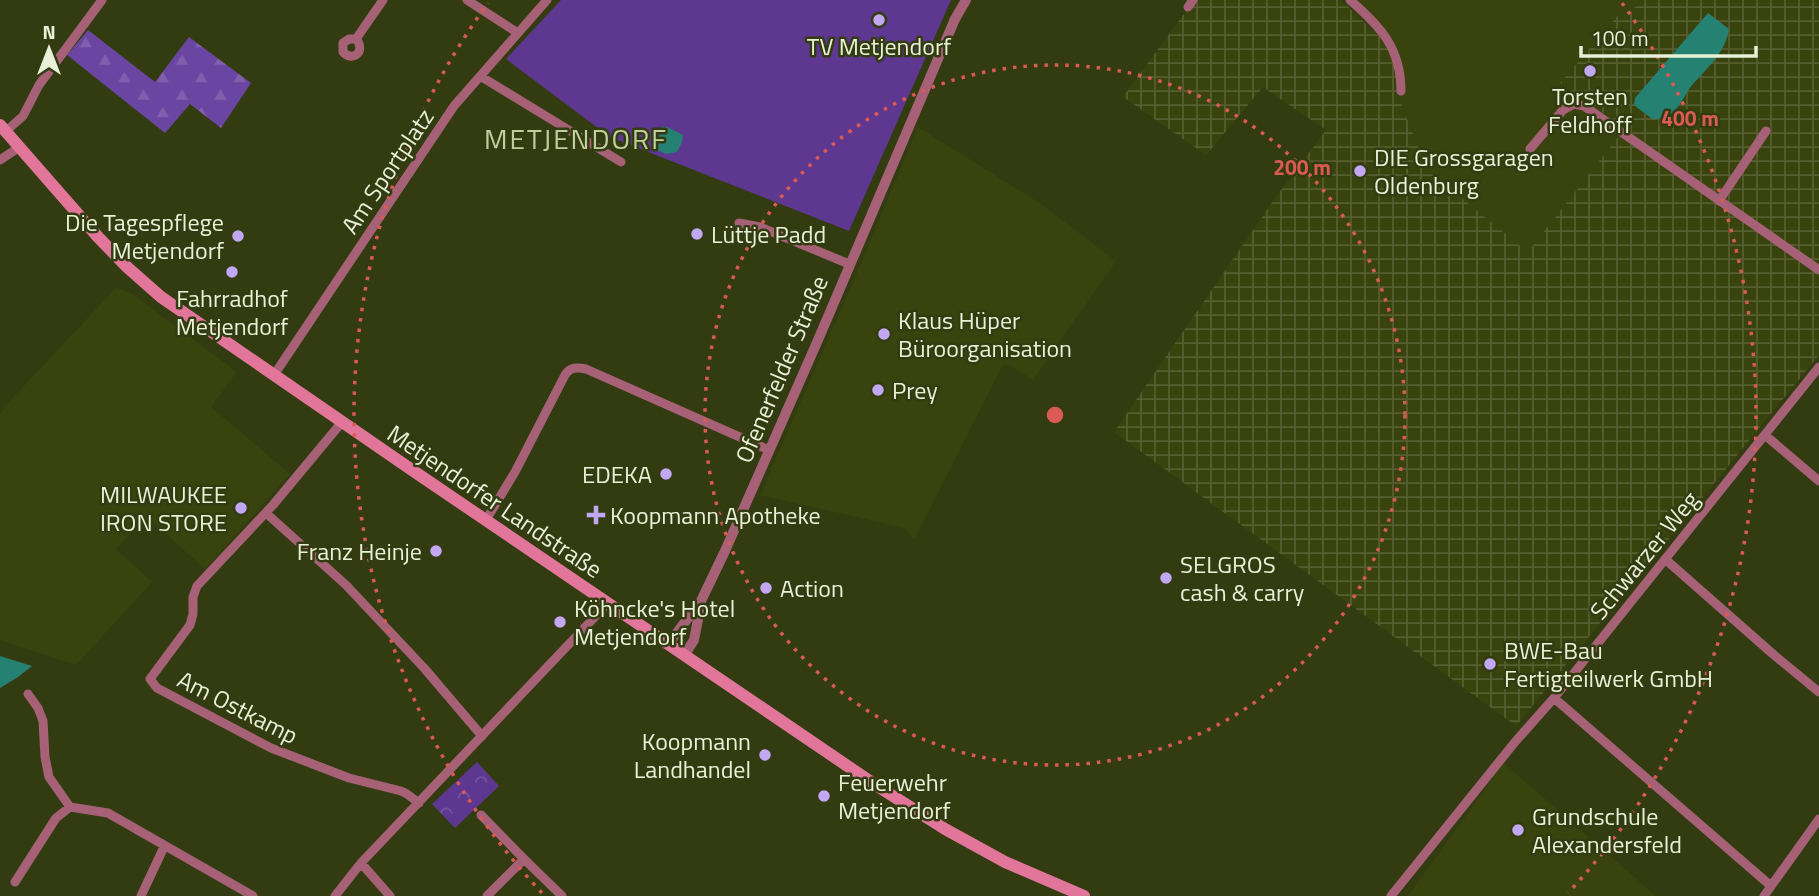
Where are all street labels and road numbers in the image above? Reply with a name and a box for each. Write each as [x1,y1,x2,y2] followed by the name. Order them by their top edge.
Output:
[332,101,442,241] street label: Am Sportplatz
[725,270,837,468] street label: Ofenerfelder Straße
[380,415,610,587] street label: Metjendorfer Landstraße
[1581,483,1707,627] street label: Schwarzer Weg
[171,661,305,753] street label: Am Ostkamp

